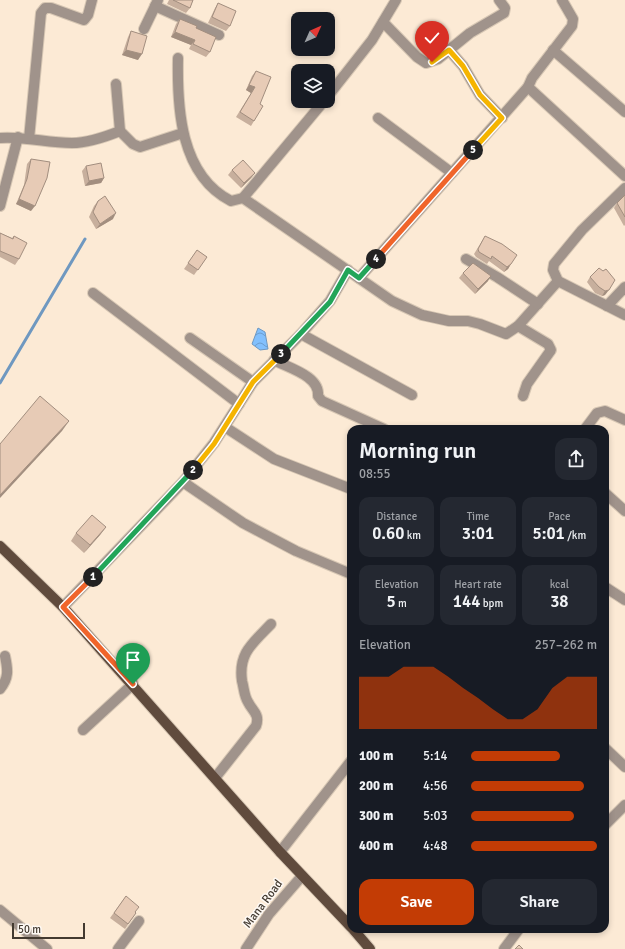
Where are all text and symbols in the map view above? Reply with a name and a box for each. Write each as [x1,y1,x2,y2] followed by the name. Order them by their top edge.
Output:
[291,12,335,56] north arrow
[291,12,335,108] map controls
[415,21,449,62] pin
[421,27,443,49] icon: check
[291,64,335,108] button: layers
[463,140,483,160] pin: 5
[470,143,476,156] text: 5
[366,249,386,269] pin: 4
[373,252,379,265] text: 4
[271,344,291,364] pin: 3
[278,347,284,360] text: 3
[359,437,476,464] text: Morning run
[555,438,597,480] button: share
[183,460,203,480] pin: 2
[190,463,196,476] text: 2
[359,466,391,482] text: 08:55
[376,510,417,523] text: Distance
[467,510,489,523] text: Time
[548,510,570,523] text: Pace
[372,523,404,544] text: 0.60
[462,523,494,544] text: 3:01
[532,523,565,544] text: 5:01
[404,529,421,542] text: km
[565,529,586,542] text: /km
[83,567,103,587] pin: 1
[90,570,96,583] text: 1
[375,578,419,591] text: Elevation
[454,578,502,591] text: Heart rate
[550,578,569,591] text: kcal
[386,591,396,612] text: 5
[453,591,480,612] text: 144
[550,591,569,612] text: 38
[396,597,407,610] text: m
[480,597,503,610] text: bpm
[359,637,411,653] text: Elevation
[535,637,597,653] text: 257–262 m
[116,643,150,684] pin
[122,649,144,671] icon: arrive
[359,748,393,764] text: 100 m
[423,748,448,764] text: 5:14
[359,778,393,794] text: 200 m
[423,778,448,794] text: 4:56
[359,808,393,824] text: 300 m
[423,808,448,824] text: 5:03
[359,838,393,854] text: 400 m
[423,838,448,854] text: 4:48
[240,877,286,931] street label: Mana Road
[359,879,474,925] button: Save
[482,879,597,925] button: Share
[12,921,85,940] scale bar
[18,923,41,936] text: 50 m

